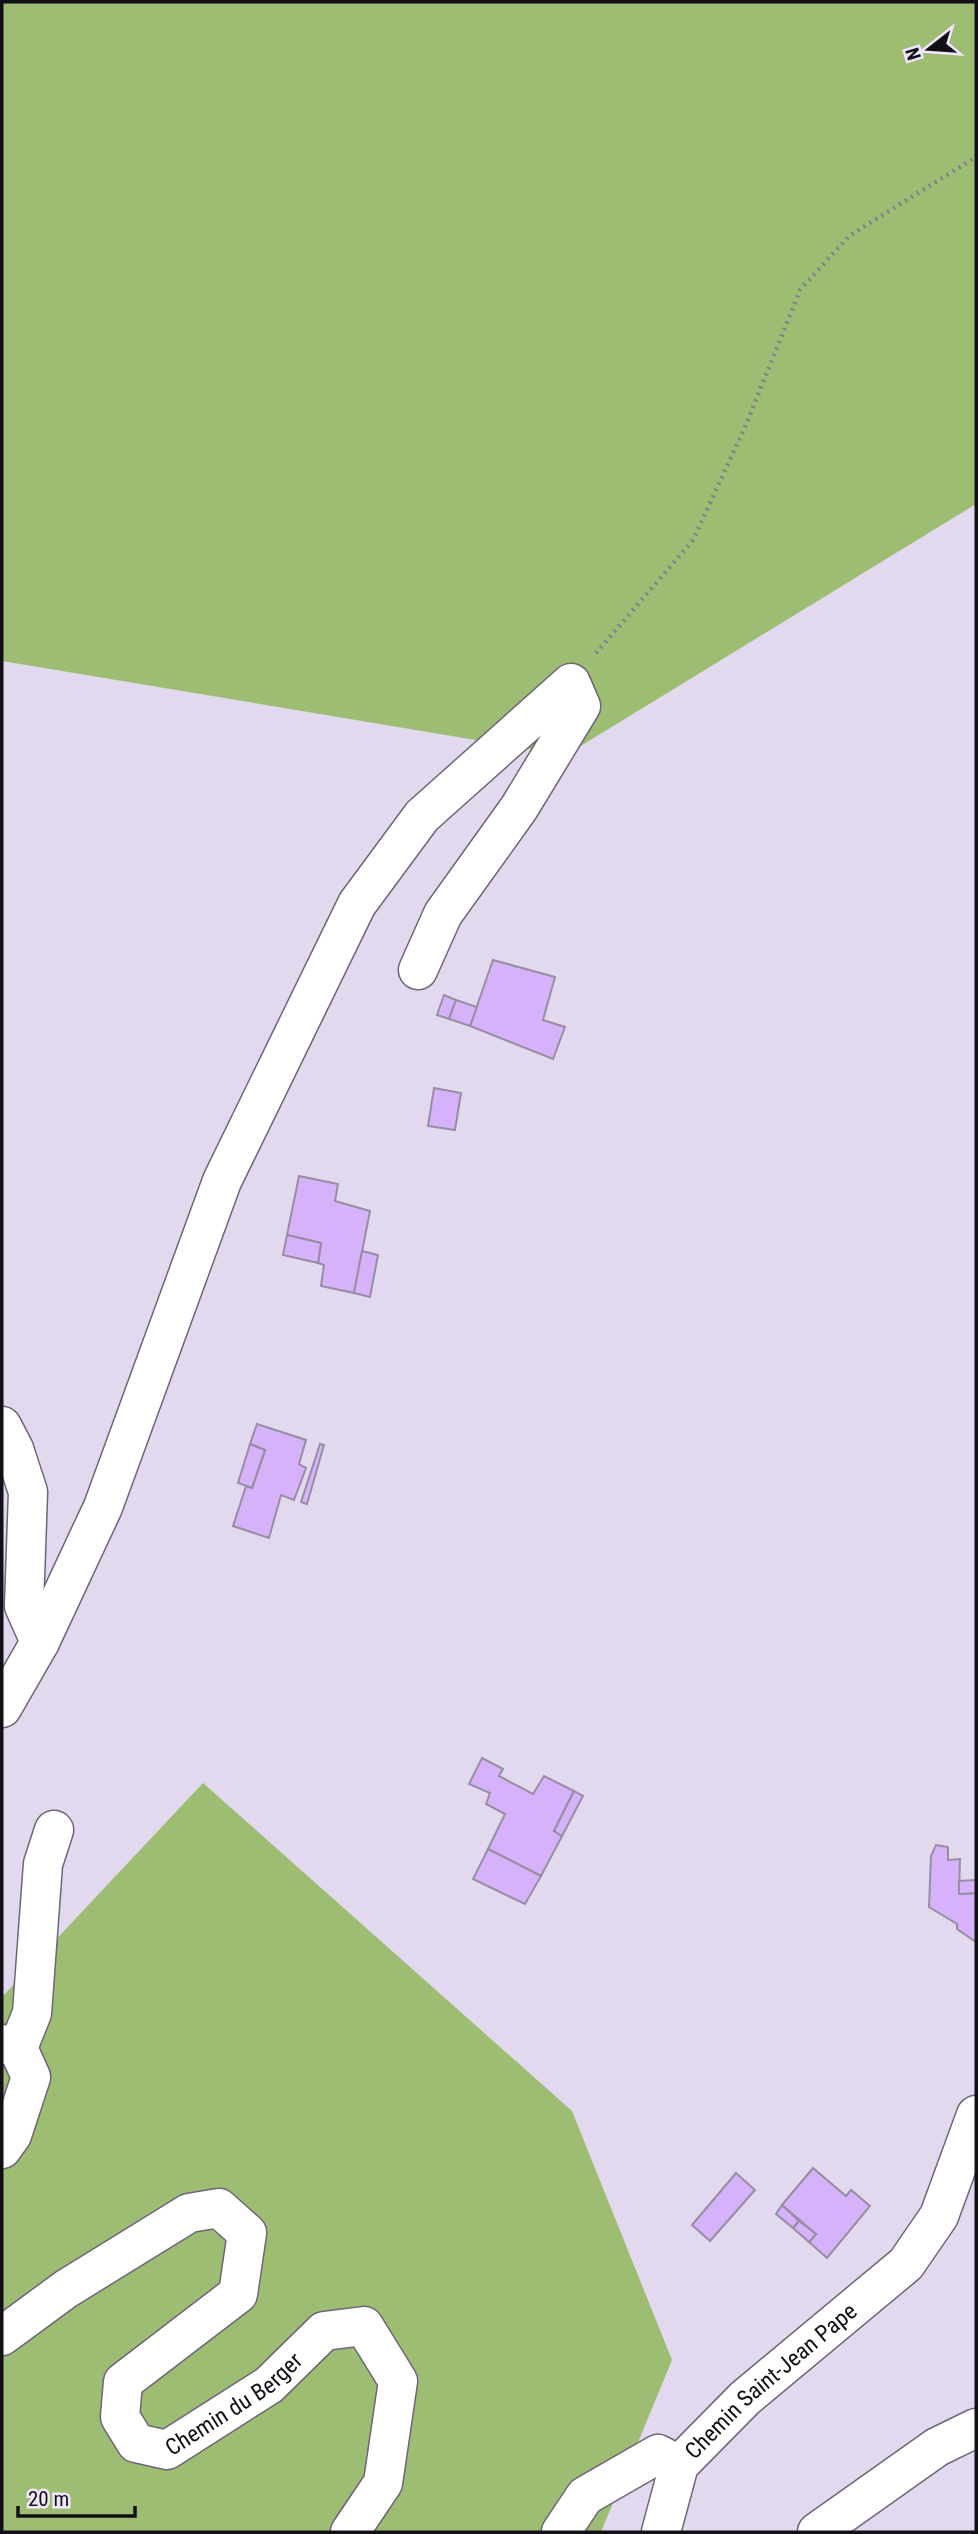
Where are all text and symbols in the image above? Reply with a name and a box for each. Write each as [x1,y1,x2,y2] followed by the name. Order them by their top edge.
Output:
[894,14,964,84] north arrow
[901,45,926,63] text: N
[679,2297,862,2464] street label: Chemin Saint-Jean Pape
[160,2347,308,2461] street label: Chemin du Berger
[18,2474,135,2518] scale bar
[28,2487,69,2511] text: 20 m

